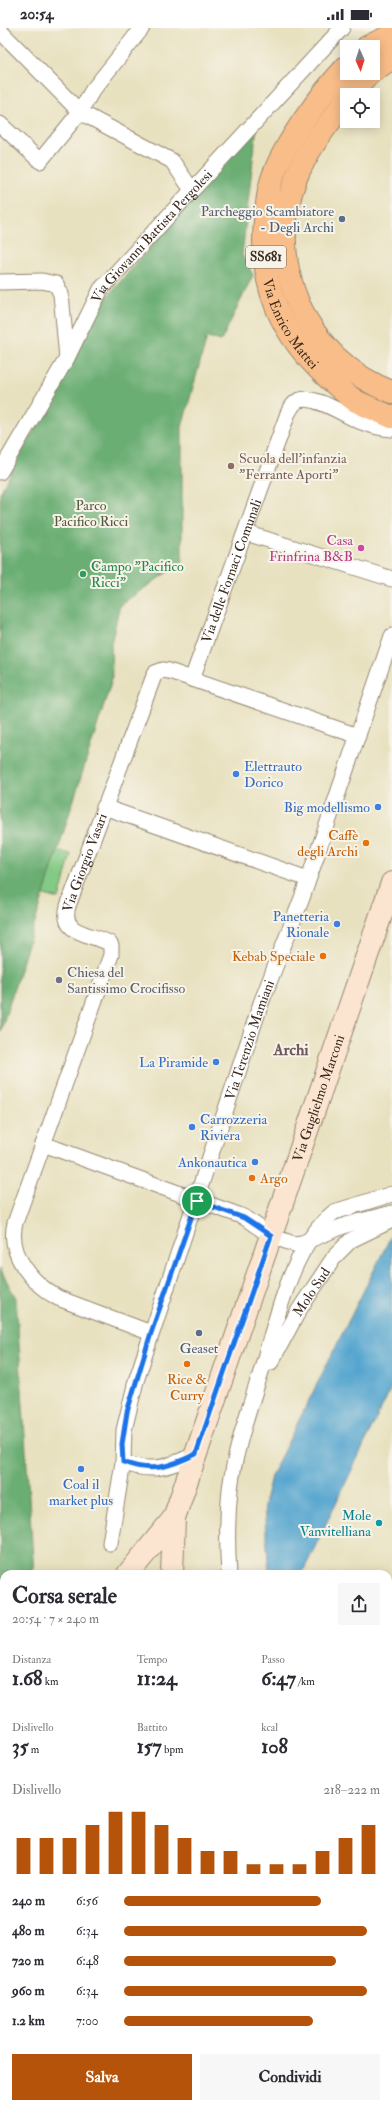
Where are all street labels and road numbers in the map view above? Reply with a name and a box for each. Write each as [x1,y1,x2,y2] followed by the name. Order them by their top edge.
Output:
[87,166,216,305] street label: Via Giovanni Battista Pergolesi
[246,246,286,268] road number: SS681
[259,277,323,373] street label: Via Enrico Mattei
[197,496,265,645] street label: Via delle Fornaci Comunali
[58,811,110,914] street label: Via Giorgio Vasari
[221,977,278,1102] street label: Via Terenzio Mamiani
[288,1032,348,1164] street label: Via Guglielmo Marconi
[289,1264,334,1319] street label: Molo Sud

